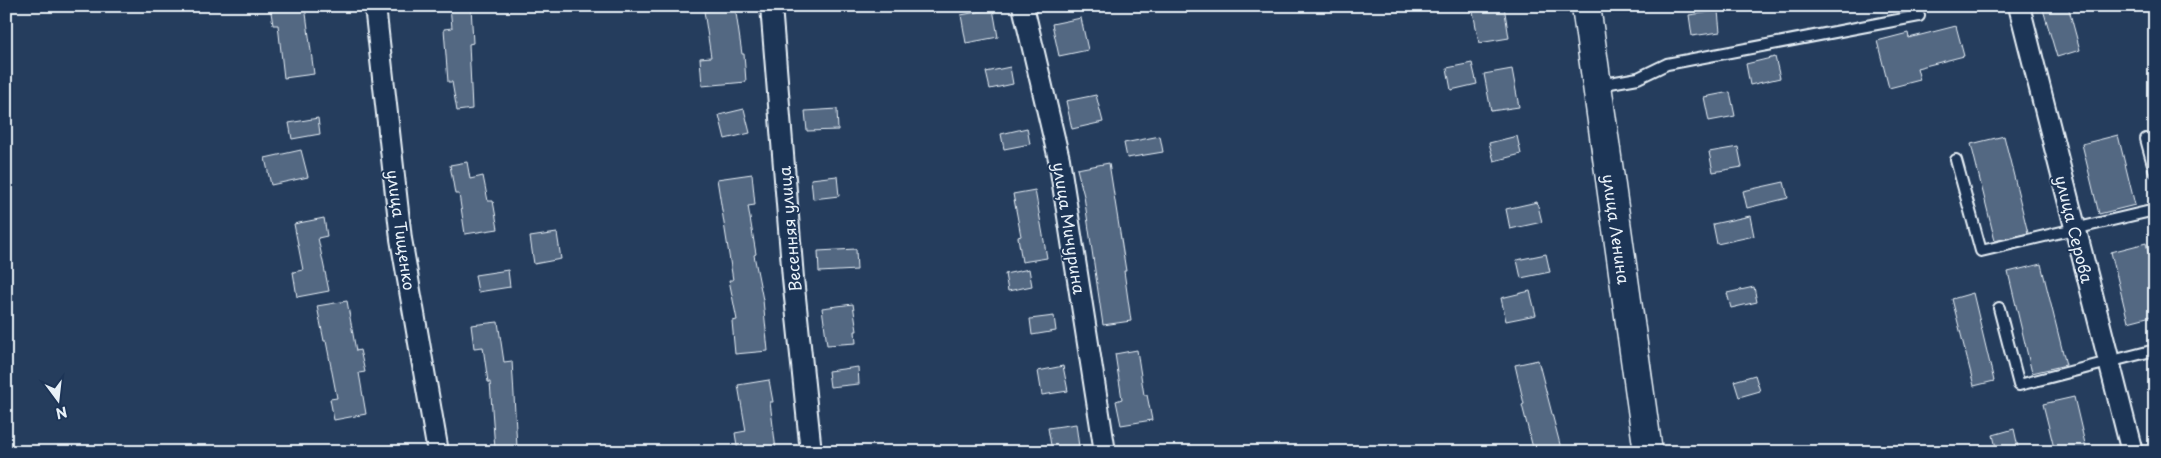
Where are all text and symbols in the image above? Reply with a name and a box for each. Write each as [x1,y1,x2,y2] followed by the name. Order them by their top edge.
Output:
[1048,160,1092,296] street label: улица Мичурина
[772,165,806,293] street label: Весенняя улица
[382,168,422,292] street label: улица Тищенко
[1597,172,1637,286] street label: улица Ленина
[2050,173,2100,286] street label: улица Серова
[32,376,82,426] north arrow
[53,401,70,425] text: N

